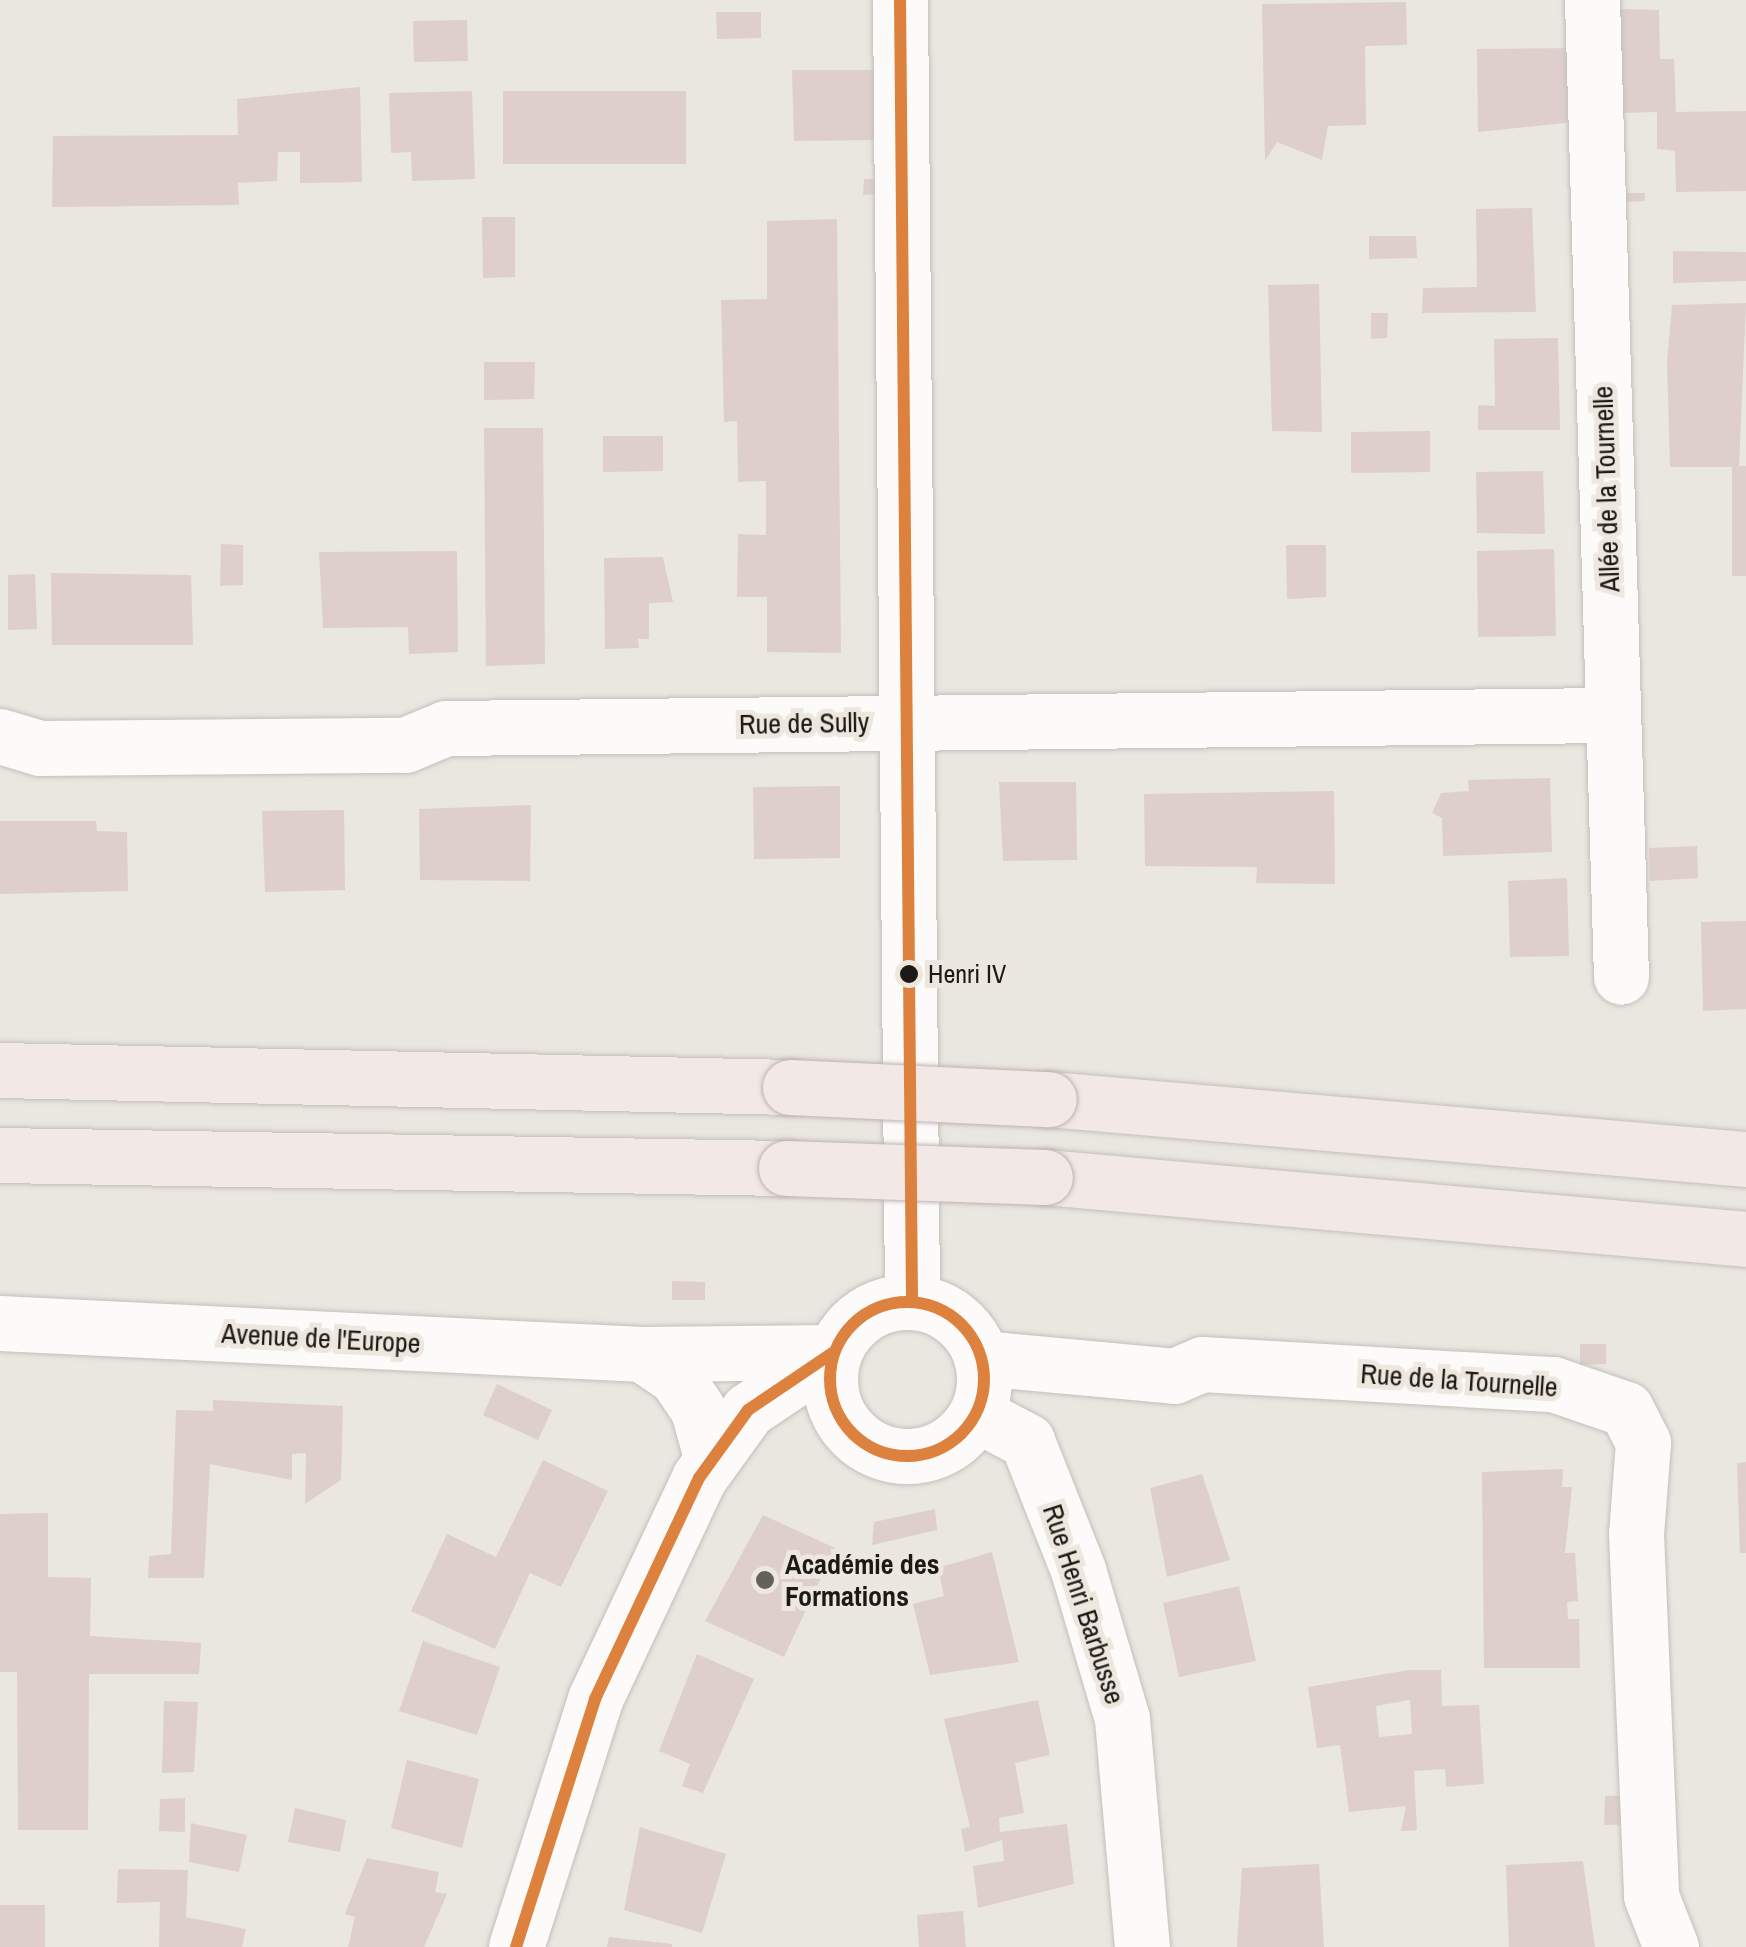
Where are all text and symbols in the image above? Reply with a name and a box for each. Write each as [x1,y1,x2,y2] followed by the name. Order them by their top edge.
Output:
[1586,385,1626,593] street label: Allée de la Tournelle
[739,705,869,741] street label: Rue de Sully
[928,958,1006,990] place label: Henri IV
[899,964,919,984] marker: Henri IV
[221,1316,421,1360] street label: Avenue de l'Europe
[1359,1356,1559,1404] street label: Rue de la Tournelle
[1036,1500,1132,1708] street label: Rue Henri Barbusse
[785,1547,939,1613] place label: Académie des Formations
[754,1569,776,1591] marker: Académie des Formations

